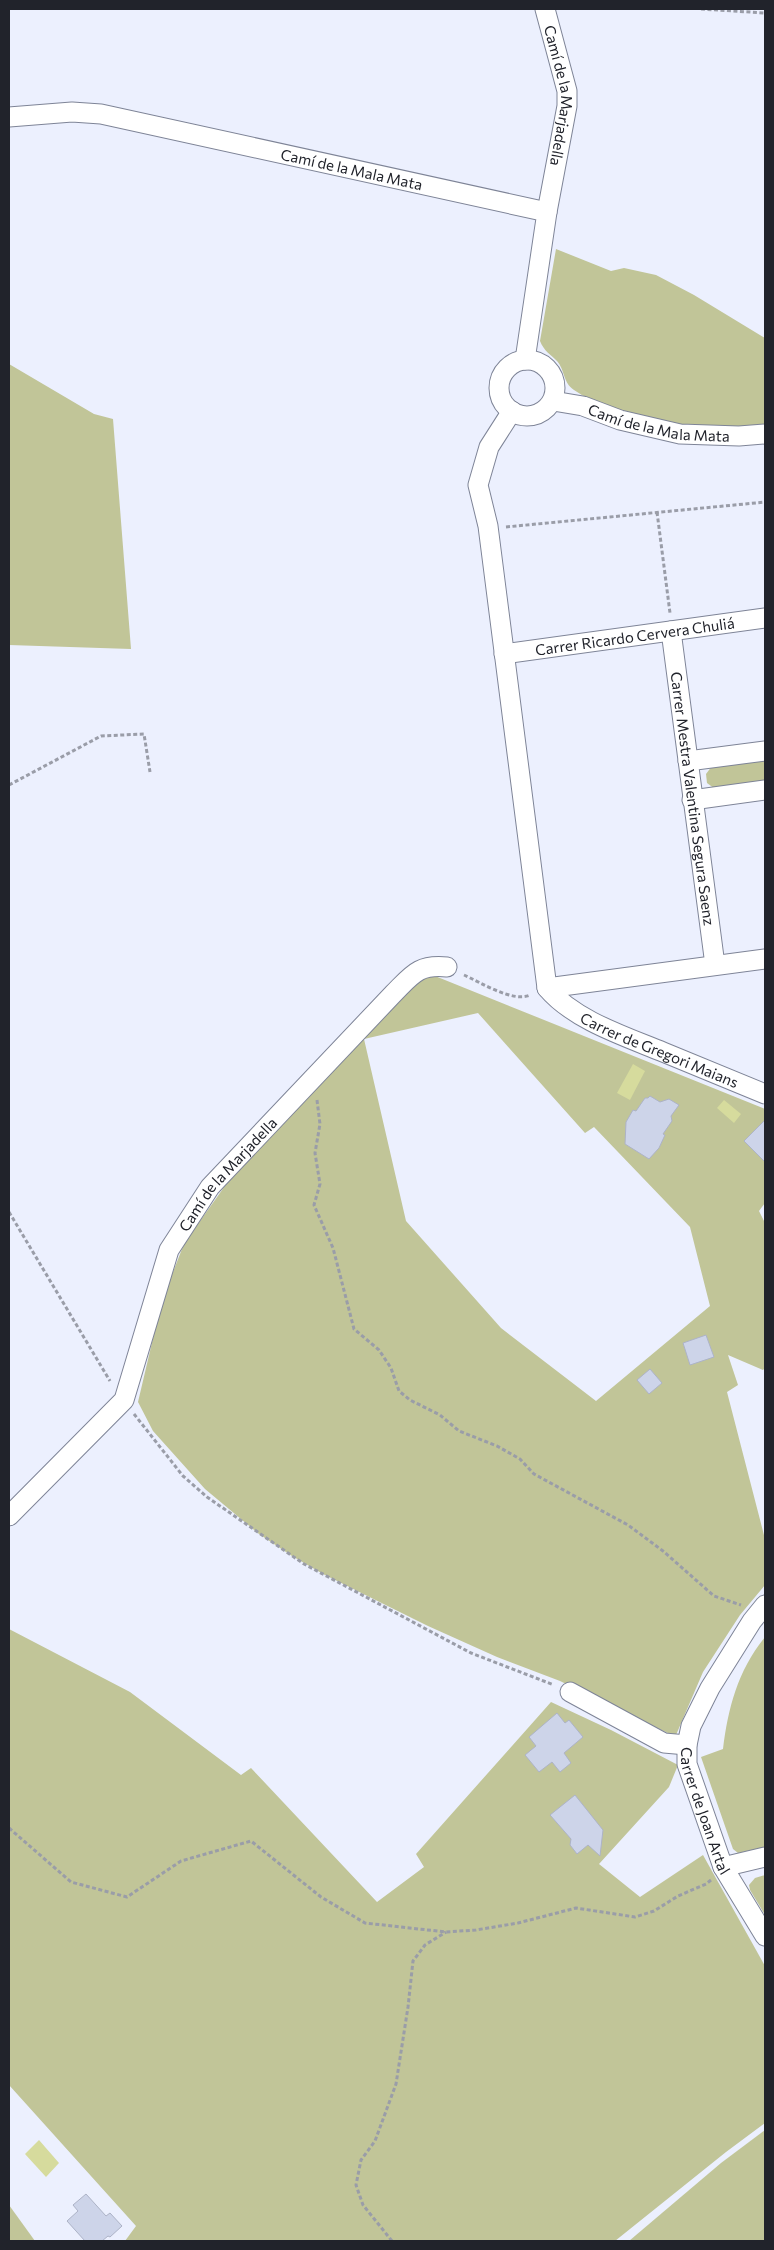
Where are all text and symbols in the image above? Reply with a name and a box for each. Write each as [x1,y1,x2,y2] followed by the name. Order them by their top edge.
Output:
[541,23,576,168] street label: Camí de la Marjadella
[279,145,424,193] street label: Camí de la Mala Mata
[586,400,730,445] street label: Camí de la Mala Mata
[534,613,736,659] street label: Carrer Ricardo Cervera Chuliá
[667,670,719,927] street label: Carrer Mestra Valentina Segura Saenz
[577,1008,741,1091] street label: Carrer de Gregori Maians
[175,1113,280,1235] street label: Camí de la Marjadella
[678,1747,734,1877] street label: Carrer de Joan Artal

